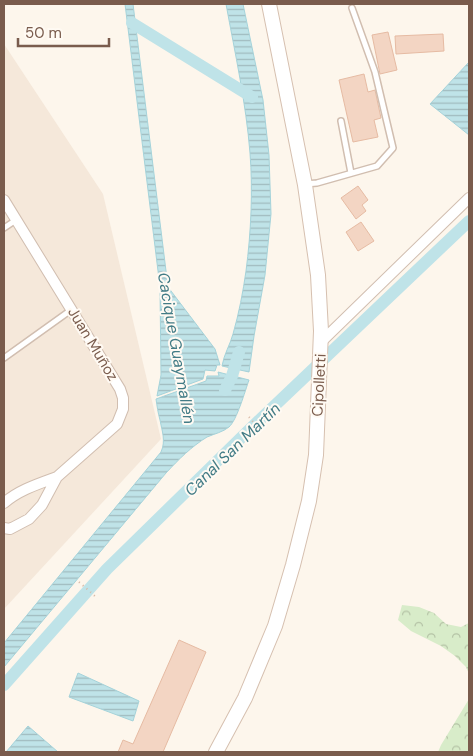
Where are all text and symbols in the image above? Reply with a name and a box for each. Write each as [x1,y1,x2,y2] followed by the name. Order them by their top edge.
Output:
[18,15,109,47] scale bar
[25,23,62,43] text: 50 m
[153,271,200,425] water label: Cacique Guaymallén
[63,304,123,385] street label: Juan Muñoz
[307,353,331,417] street label: Cipolletti
[180,398,285,501] water label: Canal San Martín

